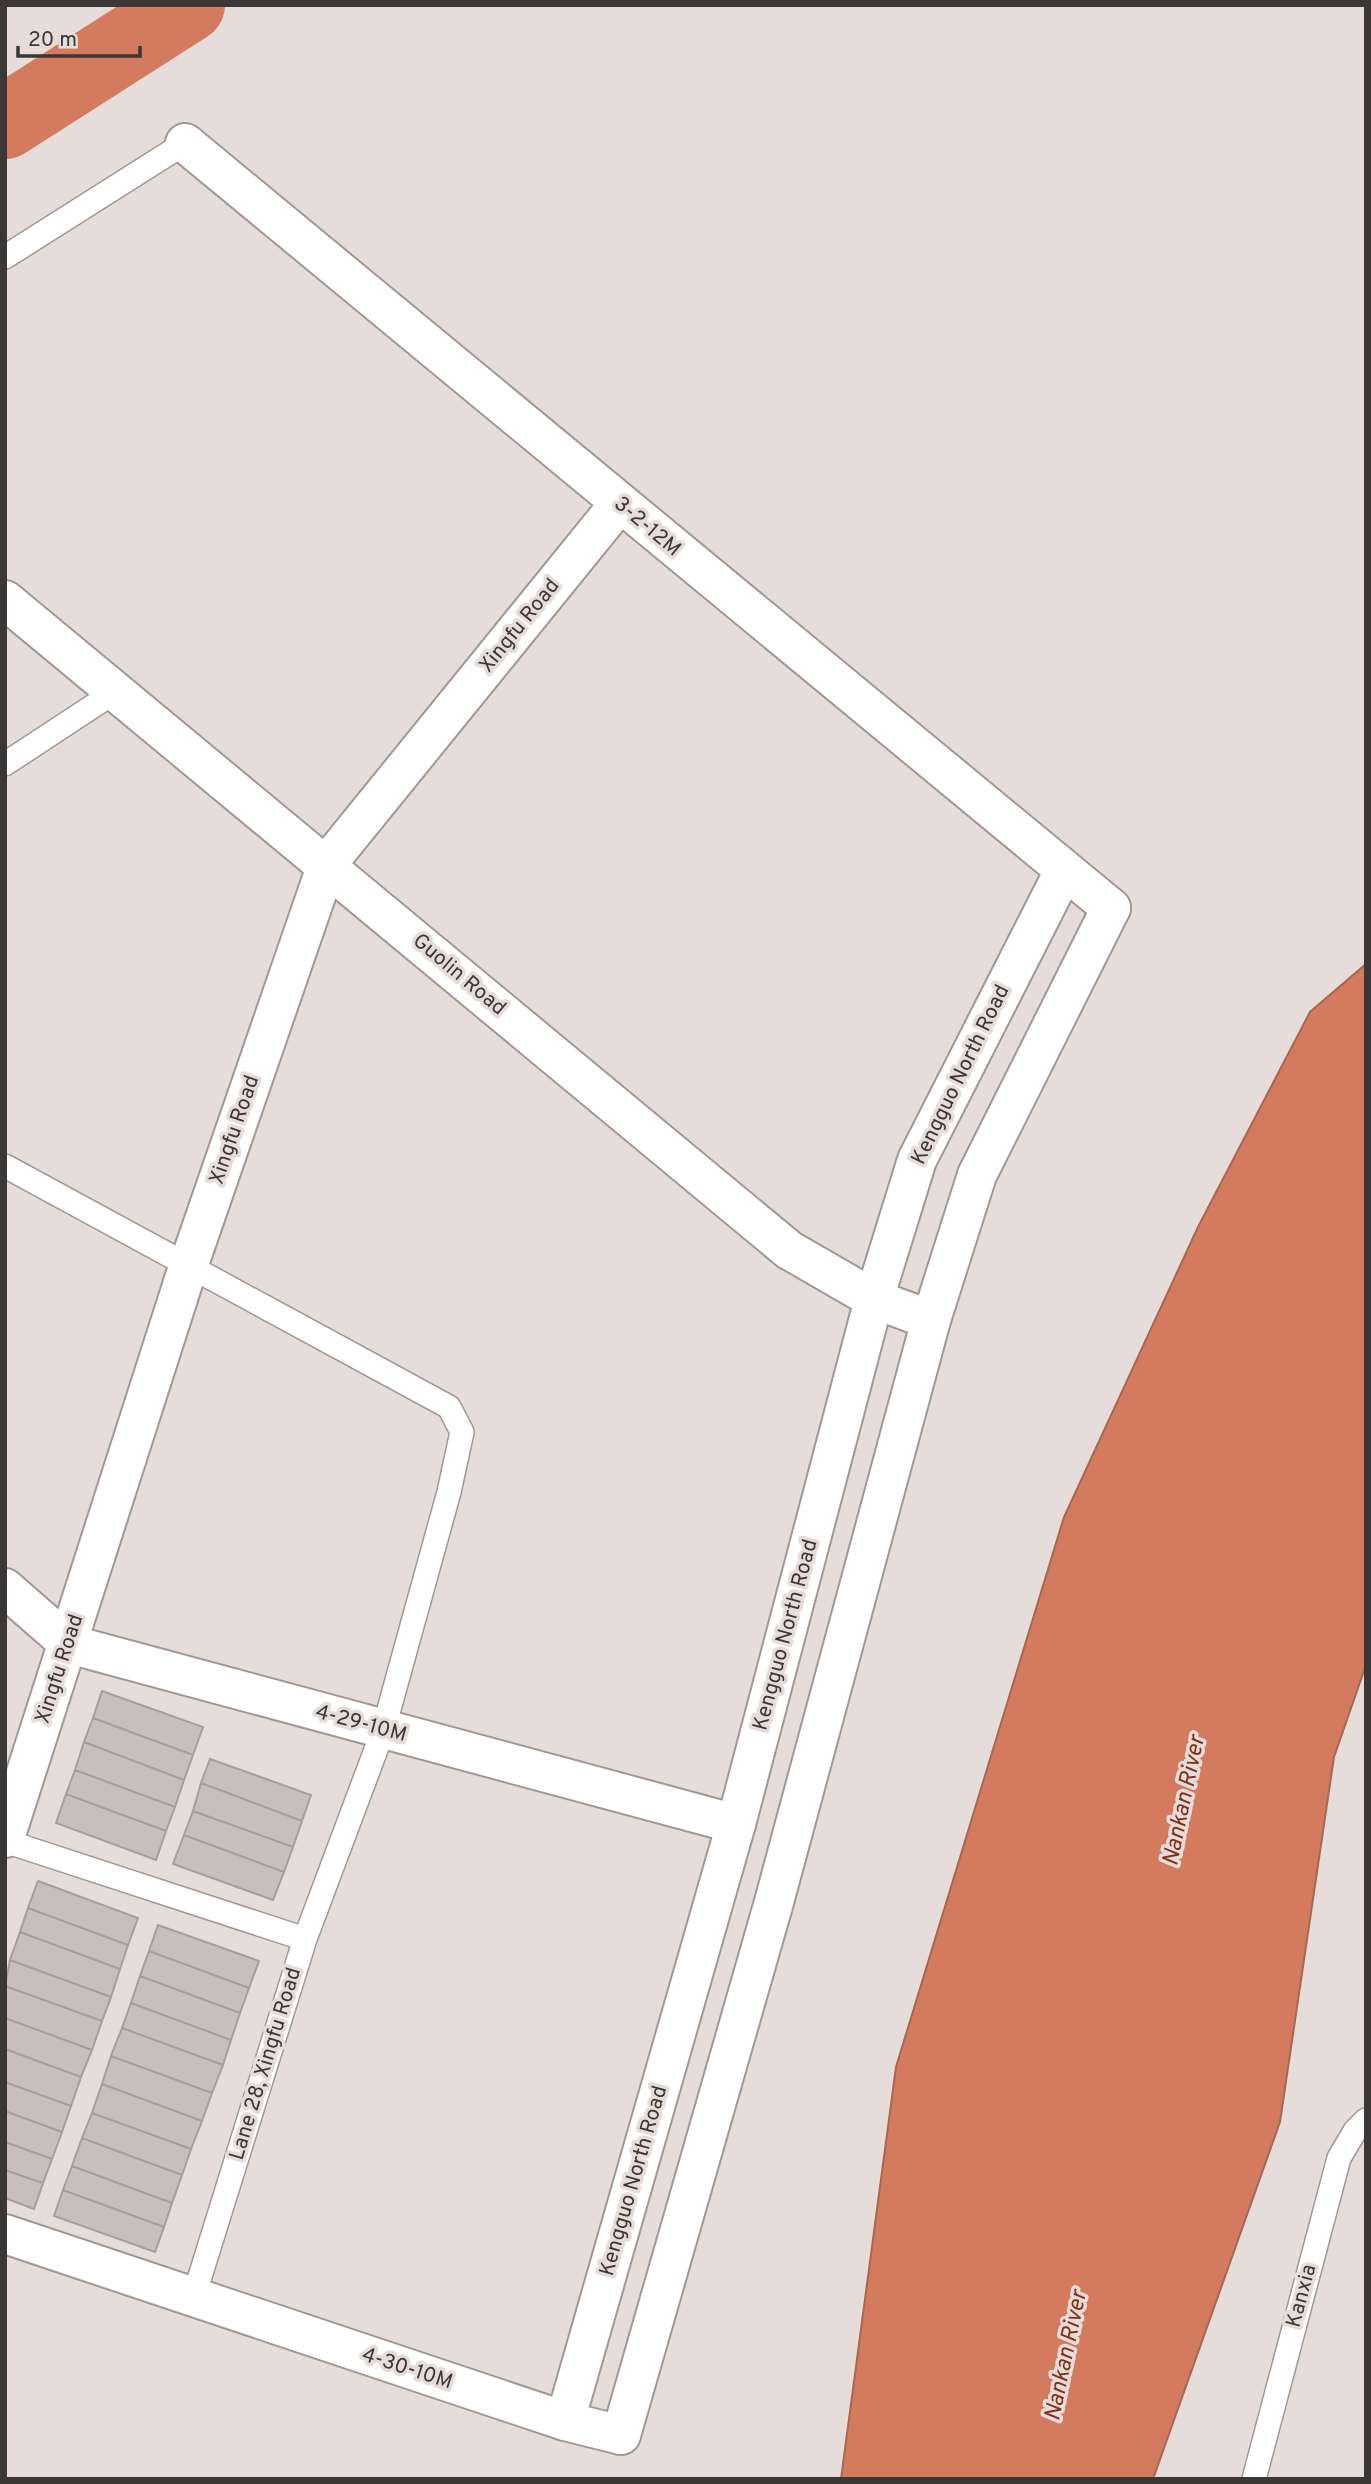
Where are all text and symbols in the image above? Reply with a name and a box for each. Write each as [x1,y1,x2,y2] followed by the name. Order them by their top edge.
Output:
[18,14,140,58] scale bar
[28,27,77,54] text: 20 m
[608,491,686,563] street label: 3-2-12M
[474,573,566,679] street label: Xingfu Road
[407,928,511,1022] street label: Guolin Road
[906,981,1016,1169] street label: Kengguo North Road
[204,1072,266,1188] street label: Xingfu Road
[747,1536,825,1734] street label: Kengguo North Road
[30,1611,90,1727] street label: Xingfu Road
[312,1699,410,1749] street label: 4-29-10M
[1157,1731,1213,1869] water label: Nankan River
[224,1964,308,2164] street label: Lane 28, Xingfu Road
[594,2083,674,2279] street label: Kengguo North Road
[1281,2261,1323,2331] street label: Kanxia
[1039,2286,1095,2424] water label: Nankan River
[358,2342,456,2396] street label: 4-30-10M

